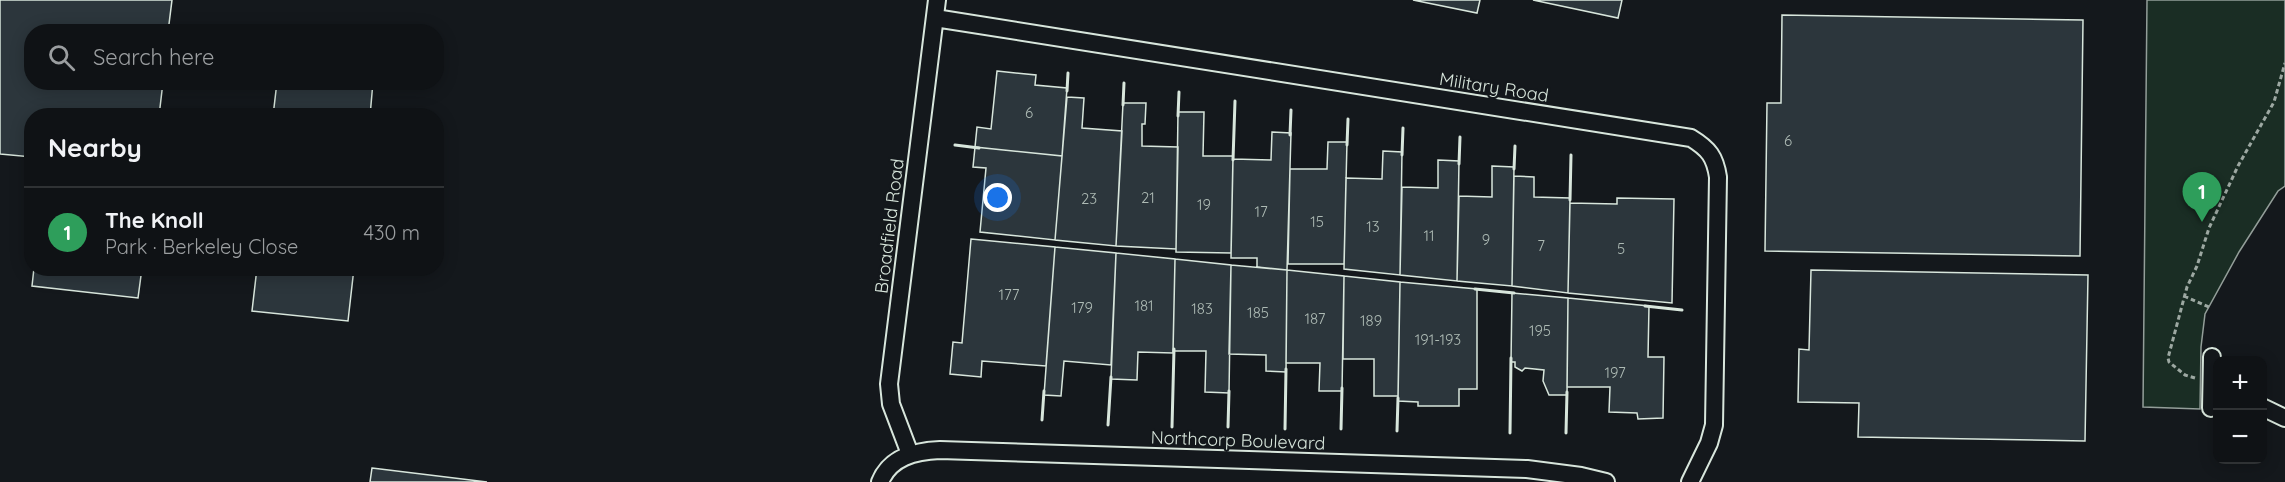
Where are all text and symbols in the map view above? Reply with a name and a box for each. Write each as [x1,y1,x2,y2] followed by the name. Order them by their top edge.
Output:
[24,24,444,90] search box
[45,41,78,74] icon: search
[93,43,214,71] text: Search here
[1438,67,1550,107] street label: Military Road
[1025,103,1033,122] house number: 6
[48,131,142,164] text: Nearby
[1784,131,1792,150] house number: 6
[869,157,909,295] street label: Broadfield Road
[2182,172,2222,222] pin: 1
[983,183,1012,212] your location
[1141,188,1155,207] house number: 21
[1081,189,1097,208] house number: 23
[1197,195,1211,214] house number: 19
[1254,202,1268,221] house number: 17
[105,206,204,234] text: The Knoll
[1310,212,1324,231] house number: 15
[1366,217,1380,236] house number: 13
[64,220,71,245] text: 1
[363,220,420,245] text: 430 m
[1423,226,1435,245] house number: 11
[1482,230,1490,249] house number: 9
[105,234,298,259] text: Park · Berkeley Close
[1537,236,1545,255] house number: 7
[1617,239,1625,258] house number: 5
[999,285,1020,304] house number: 177
[1134,296,1154,315] house number: 181
[1071,298,1093,317] house number: 179
[1191,299,1213,318] house number: 183
[1247,303,1269,322] house number: 185
[1305,309,1326,328] house number: 187
[1360,311,1382,330] house number: 189
[1529,321,1551,340] house number: 195
[1415,330,1461,349] house number: 191-193
[2213,356,2267,464] map controls
[2213,356,2267,410] button: +
[1604,363,1626,382] house number: 197
[2213,410,2267,464] button: −
[1150,425,1326,455] street label: Northcorp Boulevard

